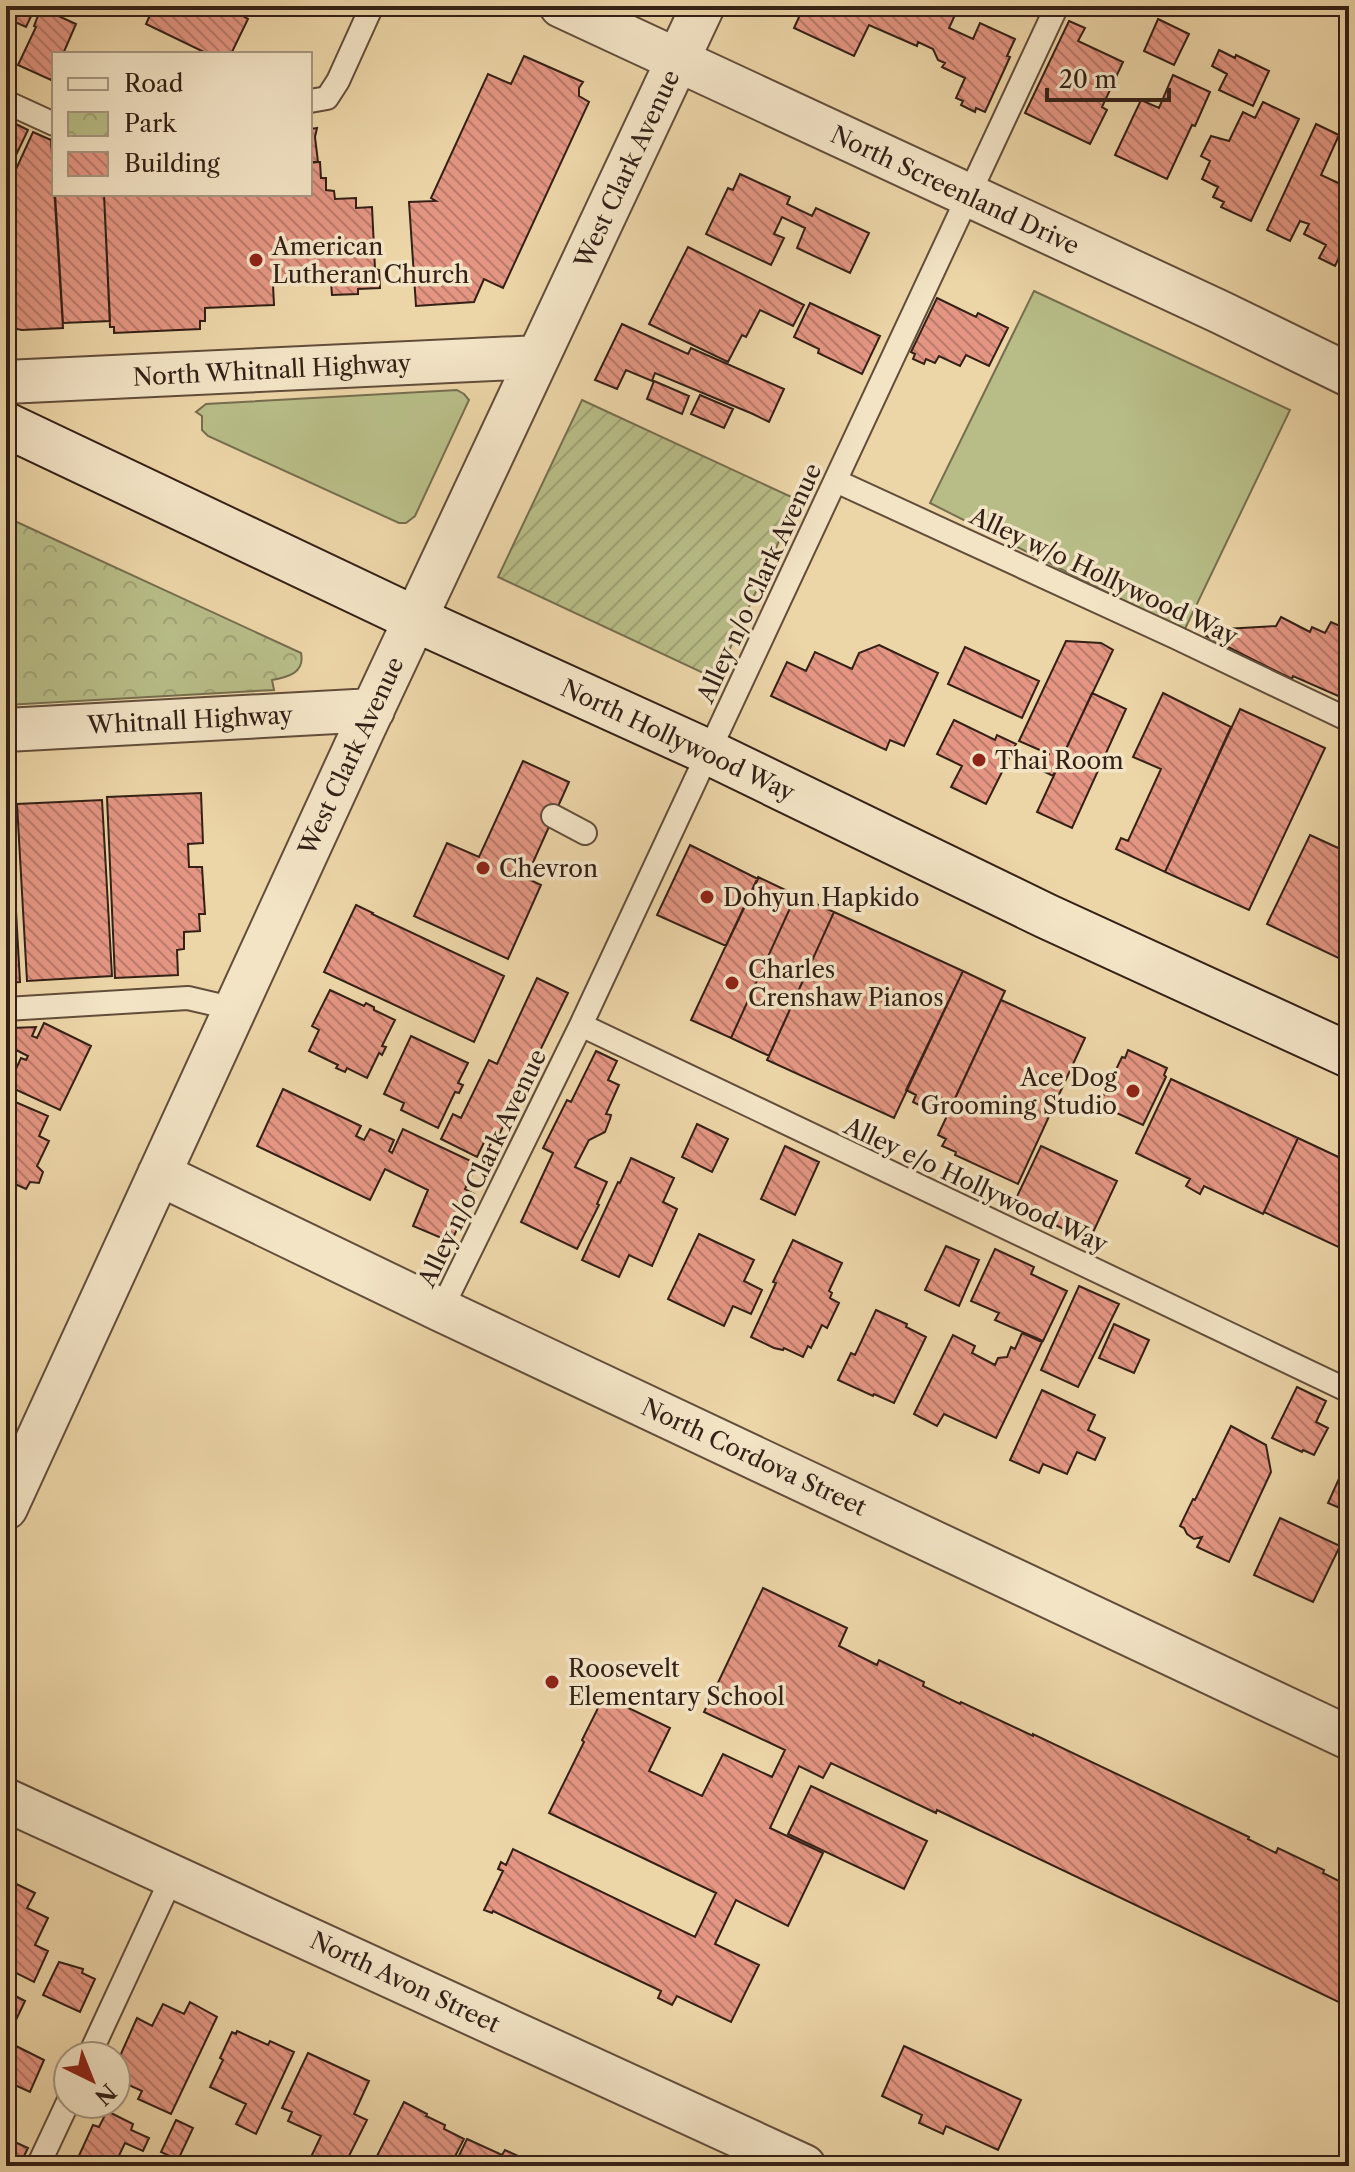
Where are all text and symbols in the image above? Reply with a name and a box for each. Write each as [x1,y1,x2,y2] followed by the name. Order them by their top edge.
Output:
[52,52,312,196] legend
[1047,52,1169,102] scale bar
[568,65,686,274] street label: West Clark Avenue
[1059,65,1117,94] text: 20 m
[124,69,184,98] text: Road
[124,109,177,138] text: Park
[826,120,1084,260] street label: North Screenland Drive
[124,149,220,178] text: Building
[271,232,469,289] place label: American Lutheran Church
[247,251,265,269] marker: American Lutheran Church
[132,348,412,392] street label: North Whitnall Highway
[690,459,827,708] street label: Alley n/o Clark Avenue
[964,501,1243,651] street label: Alley w/o Hollywood Way
[292,652,410,861] street label: West Clark Avenue
[557,673,800,807] street label: North Hollywood Way
[86,700,294,740] street label: Whitnall Highway
[995,746,1124,775] place label: Thai Room
[970,751,988,769] marker: Thai Room
[499,854,598,883] place label: Chevron
[474,859,492,877] marker: Chevron
[723,883,920,912] place label: Dohyun Hapkido
[698,888,716,906] marker: Dohyun Hapkido
[748,955,944,1012] place label: Charles Crenshaw Pianos
[723,974,741,992] marker: Charles Crenshaw Pianos
[411,1044,552,1292] street label: Alley n/o Clark Avenue
[920,1063,1117,1120] place label: Ace Dog Grooming Studio
[1124,1082,1142,1100] marker: Ace Dog Grooming Studio
[839,1111,1113,1259] street label: Alley e/o Hollywood Way
[637,1392,871,1522] street label: North Cordova Street
[568,1654,785,1711] place label: Roosevelt Elementary School
[543,1673,561,1691] marker: Roosevelt Elementary School
[306,1925,505,2039] street label: North Avon Street
[52,2040,132,2120] north arrow
[89,2078,121,2111] text: N

